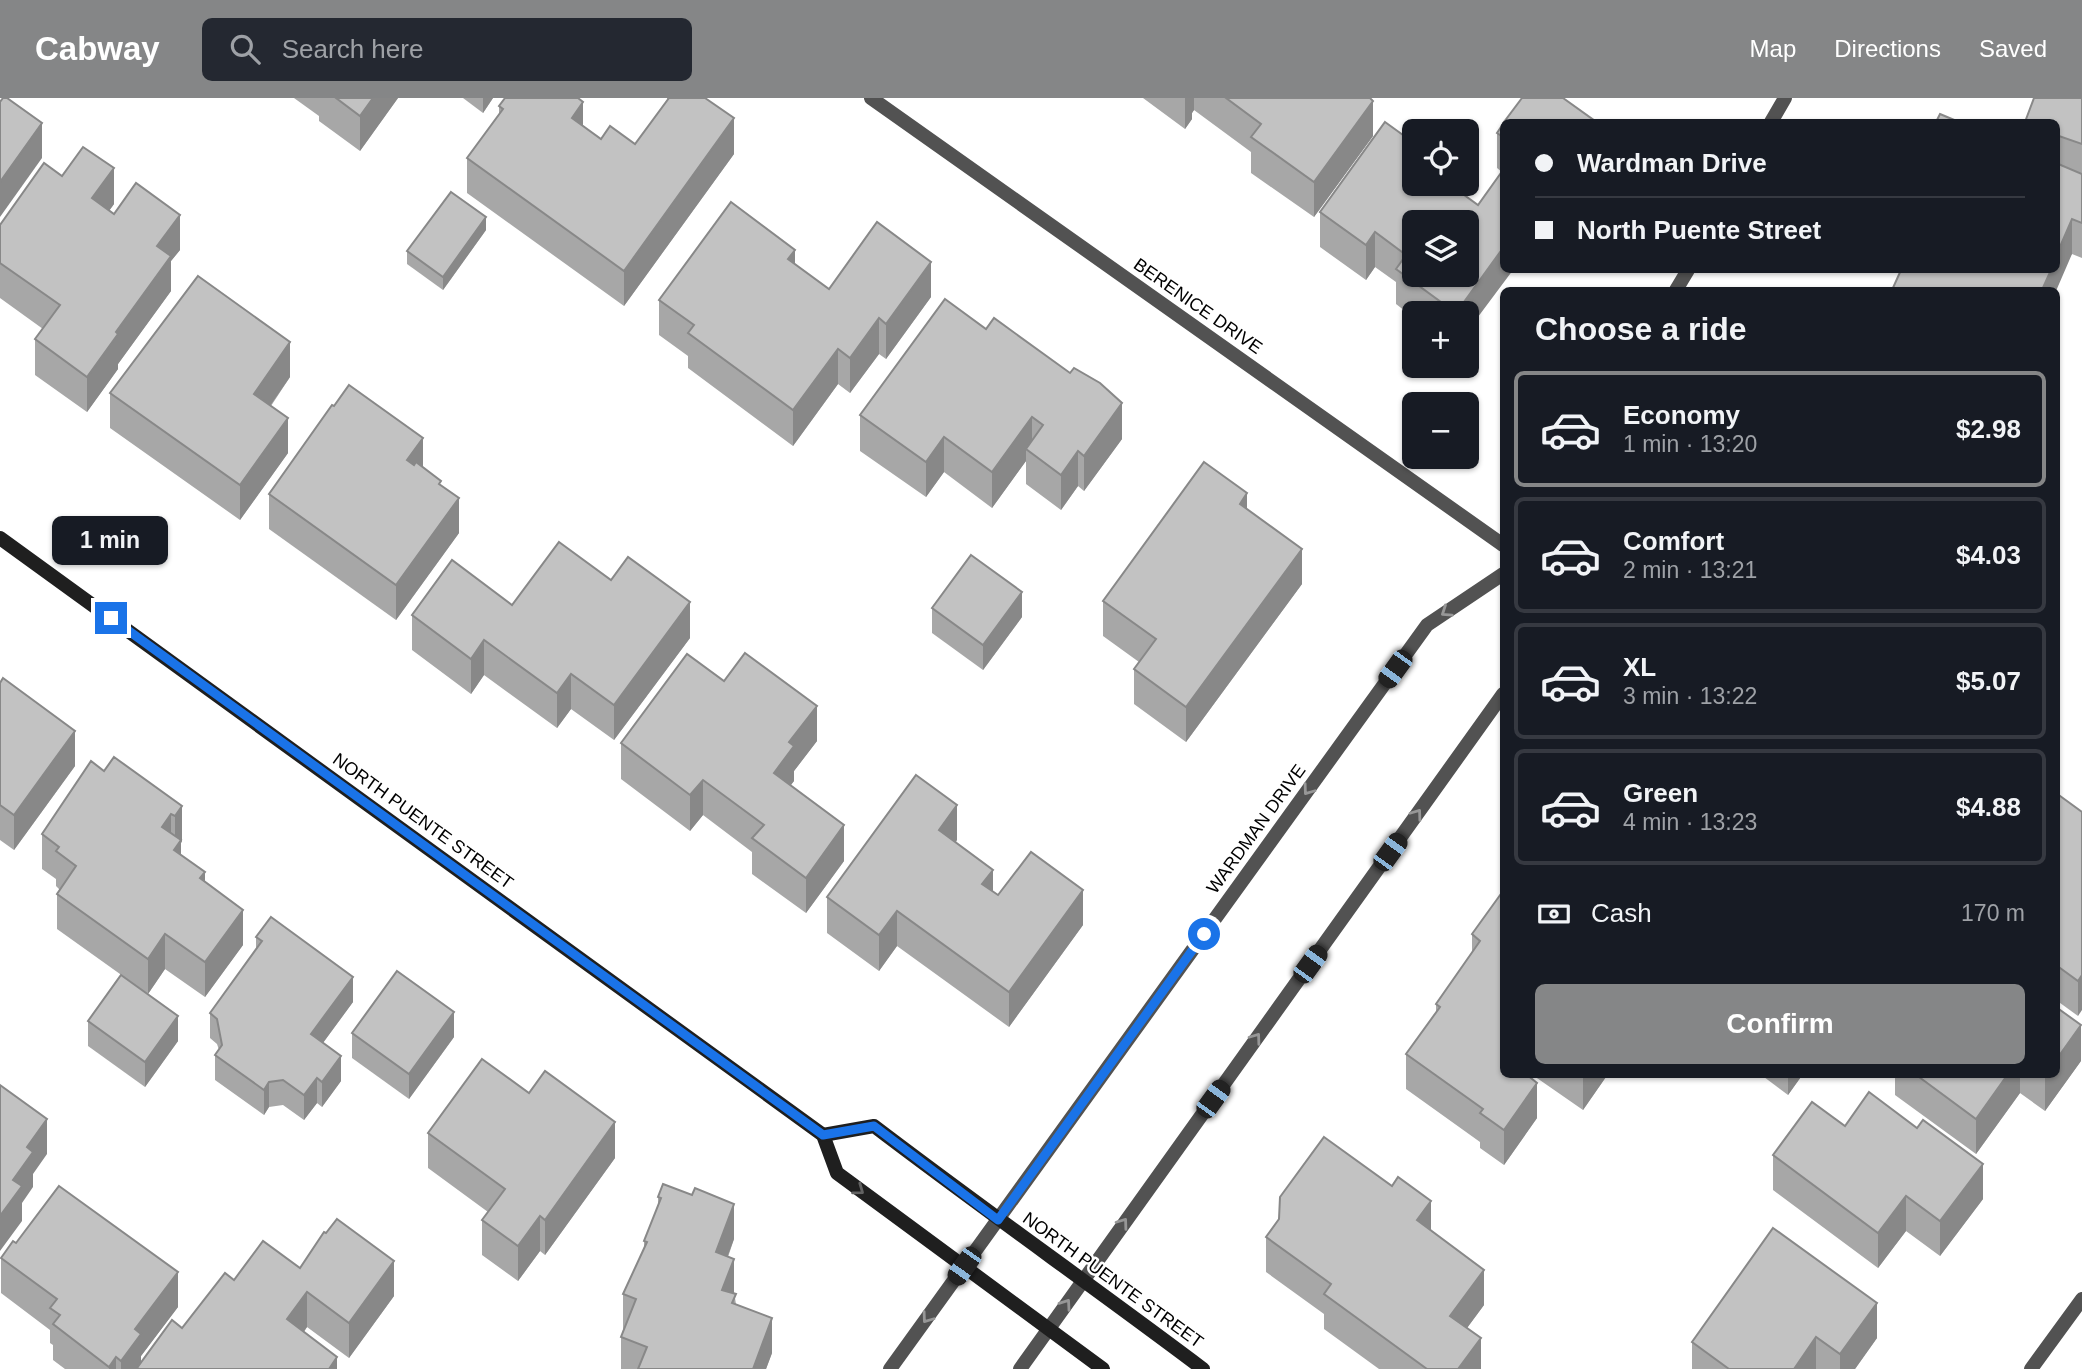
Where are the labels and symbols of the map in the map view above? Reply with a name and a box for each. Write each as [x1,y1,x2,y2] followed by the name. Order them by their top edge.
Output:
[1130,254,1266,358] street label: BERENICE DRIVE
[53,517,169,566] callout: 1 min
[95,602,127,634] route end
[1441,604,1454,617] one-way arrow
[1375,646,1416,692] car
[329,749,517,893] street label: NORTH PUENTE STREET
[1203,761,1309,897] street label: WARDMAN DRIVE
[1303,782,1316,795] one-way arrow
[1409,809,1422,822] one-way arrow
[1370,829,1411,875] car
[1188,918,1220,950] route start
[1290,941,1331,987] car
[1248,1033,1260,1046] one-way arrow
[1193,1076,1234,1122] car
[852,1181,864,1194] one-way arrow
[1019,1208,1207,1352] street label: NORTH PUENTE STREET
[1115,1218,1127,1231] one-way arrow
[944,1243,985,1289] car
[1058,1299,1070,1312] one-way arrow
[923,1310,935,1323] one-way arrow

